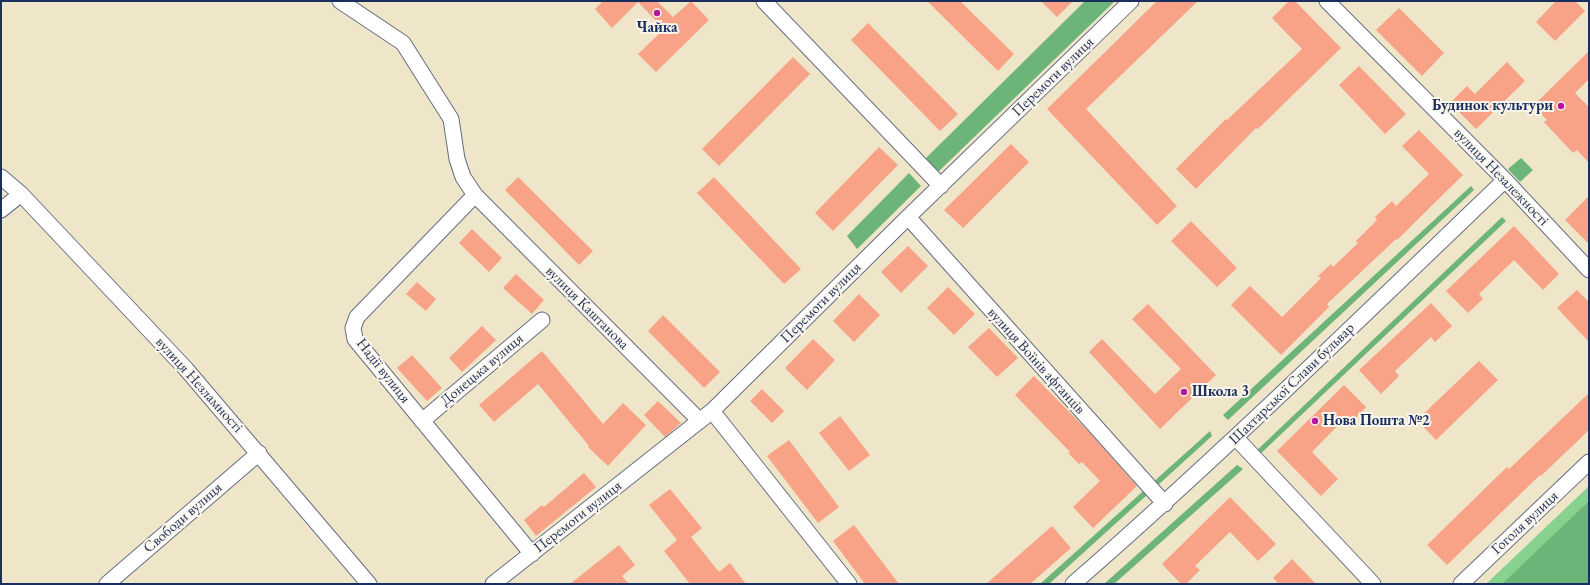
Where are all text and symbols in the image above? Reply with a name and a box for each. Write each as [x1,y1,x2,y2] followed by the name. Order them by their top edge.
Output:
[652,8,662,18] marker: Чайка
[637,19,677,37] place label: Чайка
[1008,33,1098,121] street label: Перемоги вулиця
[1432,97,1553,115] place label: Будинок культури
[1556,101,1566,111] marker: Будинок культури
[1450,124,1552,230] street label: вулиця Незалежності
[777,259,865,347] street label: Перемоги вулиця
[541,262,633,354] street label: вулиця Каштанова
[983,304,1089,418] street label: вулиця Воїнів афганців
[1225,319,1359,449] street label: Шахтарської Слави бульвар
[437,330,527,410] street label: Донецька вулиця
[151,334,247,436] street label: вулиця Незламності
[352,335,414,407] street label: Надії вулиця
[1192,383,1249,401] place label: Школа 3
[1179,387,1189,397] marker: Школа 3
[1323,412,1430,430] place label: Нова Пошта №2
[1310,416,1320,426] marker: Нова Пошта №2
[530,477,626,557] street label: Перемоги вулиця
[140,479,226,557] street label: Свободи вулиця
[1488,487,1562,559] street label: Гоголя вулиця

